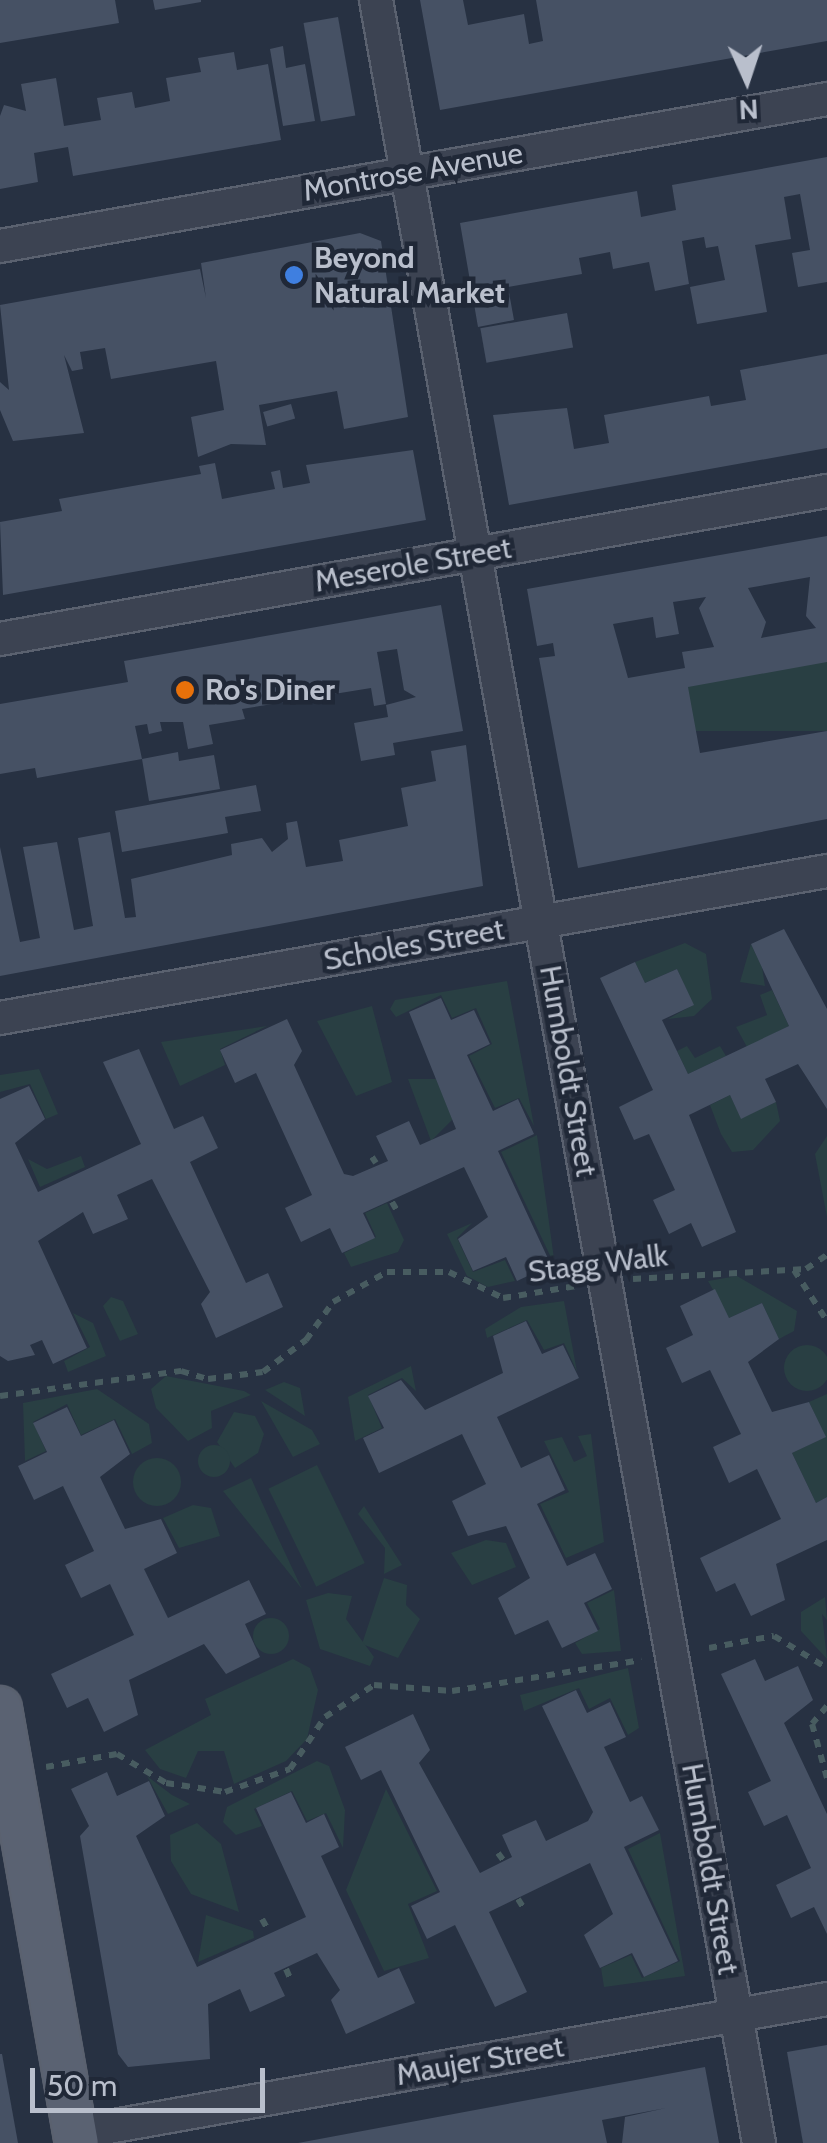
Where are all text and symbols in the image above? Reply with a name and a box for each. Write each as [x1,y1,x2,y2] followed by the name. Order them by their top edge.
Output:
[697,30,797,130] north arrow
[738,92,759,127] text: N
[300,135,526,209] street label: Montrose Avenue
[314,240,505,310] place label: Beyond Natural Market
[283,264,305,286] marker: Beyond Natural Market
[312,530,514,600] street label: Meserole Street
[205,672,335,708] place label: Ro's Diner
[174,679,196,701] marker: Ro's Diner
[321,911,507,979] street label: Scholes Street
[532,963,604,1179] street label: Humboldt Street
[526,1238,670,1290] street label: Stagg Walk
[674,1761,746,1977] street label: Humboldt Street
[393,2029,567,2093] street label: Maujer Street
[35,2048,270,2110] scale bar
[47,2067,117,2104] text: 50 m

